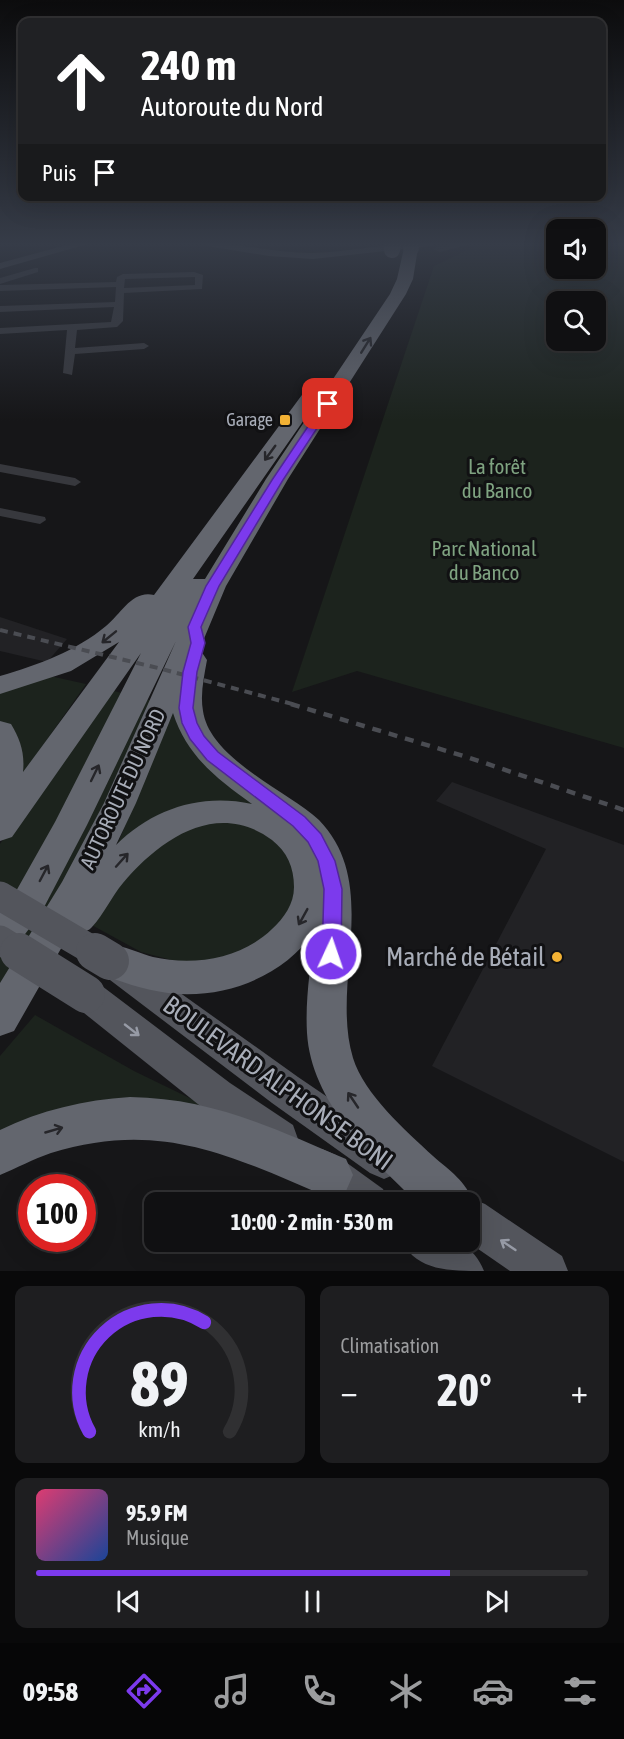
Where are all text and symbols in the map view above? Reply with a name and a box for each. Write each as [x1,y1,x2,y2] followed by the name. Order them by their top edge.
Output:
[141,41,236,89] text: 240 m
[42,42,120,120] icon: ahead
[141,91,324,122] text: Autoroute du Nord
[88,156,121,189] icon: arrive
[42,160,76,186] text: Puis
[546,219,606,351] map controls
[546,219,606,279] button: sound
[546,291,606,351] button: search
[361,337,373,354] one-way arrow
[302,378,353,429] pin
[311,387,344,420] icon: arrive
[226,409,273,430] place label: Garage
[278,413,292,427] marker: Garage
[264,444,277,460] one-way arrow
[462,454,532,502] park label: La forêt du Banco
[432,536,537,584] park label: Parc National du Banco
[101,631,117,644] one-way arrow
[75,705,170,872] street label: AUTOROUTE DU NORD
[90,764,102,782] one-way arrow
[115,853,129,868] one-way arrow
[38,865,50,882] one-way arrow
[297,908,309,925] one-way arrow
[299,922,363,986] position arrow
[386,942,545,972] place label: Marché de Bétail
[550,950,564,964] marker: Marché de Bétail
[157,990,399,1176] street label: BOULEVARD ALPHONSE BONI
[124,1023,140,1036] one-way arrow
[347,1093,359,1109] one-way arrow
[44,1124,63,1135] one-way arrow
[18,1174,96,1252] speed limit sign: 100
[231,1209,393,1235] text: 10:00 · 2 min · 530 m
[500,1239,517,1251] one-way arrow
[341,1334,439,1357] text: Climatisation
[130,1348,189,1419] text: 89
[437,1364,492,1416] text: 20°
[341,1372,358,1410] text: −
[571,1372,588,1410] text: +
[138,1417,181,1442] text: km/h
[126,1500,188,1526] text: 95.9 FM
[126,1526,189,1549] text: Musique
[112,1585,145,1618] icon: previous
[296,1585,329,1618] icon: pause
[480,1585,513,1618] icon: next
[123,1670,165,1712] icon: directions
[211,1670,253,1712] icon: music
[298,1670,340,1712] icon: phone
[385,1670,427,1712] icon: climate
[472,1670,514,1712] icon: car
[559,1670,601,1712] icon: filters
[23,1676,78,1707] text: 09:58

